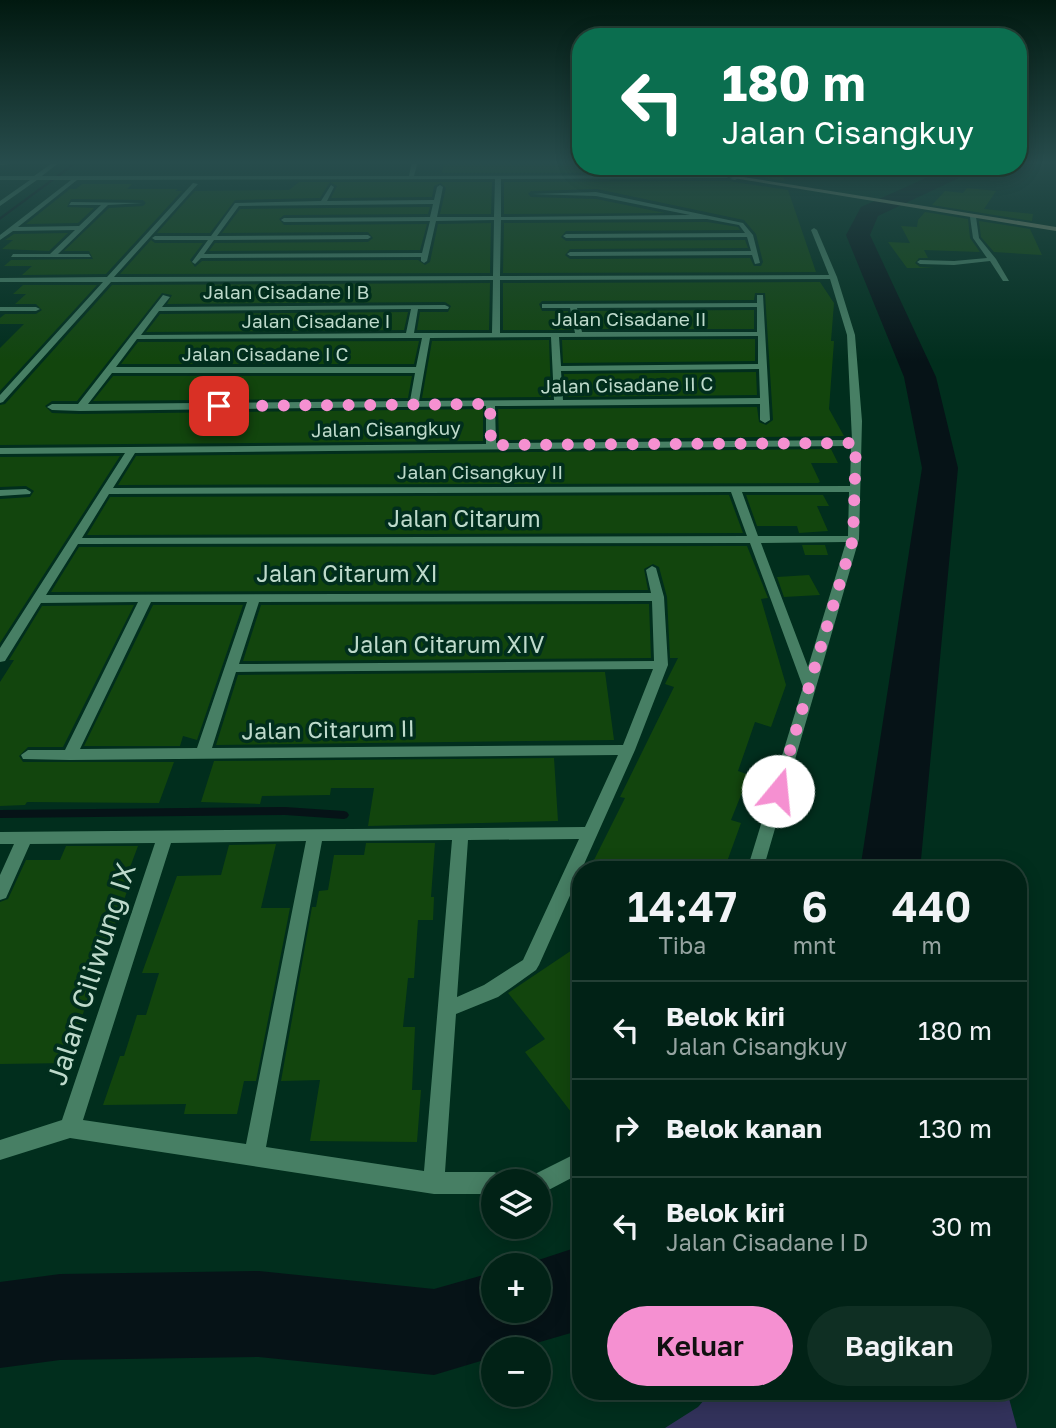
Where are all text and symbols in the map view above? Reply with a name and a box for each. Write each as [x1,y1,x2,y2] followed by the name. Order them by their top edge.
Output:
[722,53,866,112] text: 180 m
[607,56,698,147] icon: left
[722,113,974,151] text: Jalan Cisangkuy
[203,280,369,303] street label: Jalan Cisadane I B
[551,307,707,330] street label: Jalan Cisadane II
[241,309,391,332] street label: Jalan Cisadane I
[182,342,348,365] street label: Jalan Cisadane I C
[540,371,714,398] street label: Jalan Cisadane II C
[189,376,249,436] pin
[200,387,238,425] icon: arrive
[311,416,461,441] street label: Jalan Cisangkuy
[397,460,563,483] street label: Jalan Cisangkuy II
[387,504,541,532] street label: Jalan Citarum
[256,559,438,587] street label: Jalan Citarum XI
[348,630,544,658] street label: Jalan Citarum XIV
[241,713,415,745] street label: Jalan Citarum II
[741,754,815,828] position arrow
[39,859,142,1089] street label: Jalan Ciliwung IX
[628,881,737,931] text: 14:47
[801,881,828,931] text: 6
[892,881,971,931] text: 440
[659,931,706,959] text: Tiba
[793,931,836,959] text: mnt
[921,931,942,959] text: m
[666,1001,785,1032] text: Belok kiri
[607,1011,645,1049] icon: left
[918,1015,992,1046] text: 180 m
[666,1032,847,1060] text: Jalan Cisangkuy
[607,1109,645,1147] icon: right
[666,1113,822,1144] text: Belok kanan
[919,1113,992,1144] text: 130 m
[481,1169,551,1407] map controls
[481,1169,551,1239] button: layers
[666,1197,785,1228] text: Belok kiri
[607,1207,645,1245] icon: left
[931,1211,992,1242] text: 30 m
[666,1228,868,1256] text: Jalan Cisadane I D
[481,1253,551,1323] button: +
[607,1306,793,1386] button: Keluar
[807,1306,992,1386] button: Bagikan
[481,1337,551,1407] button: −

